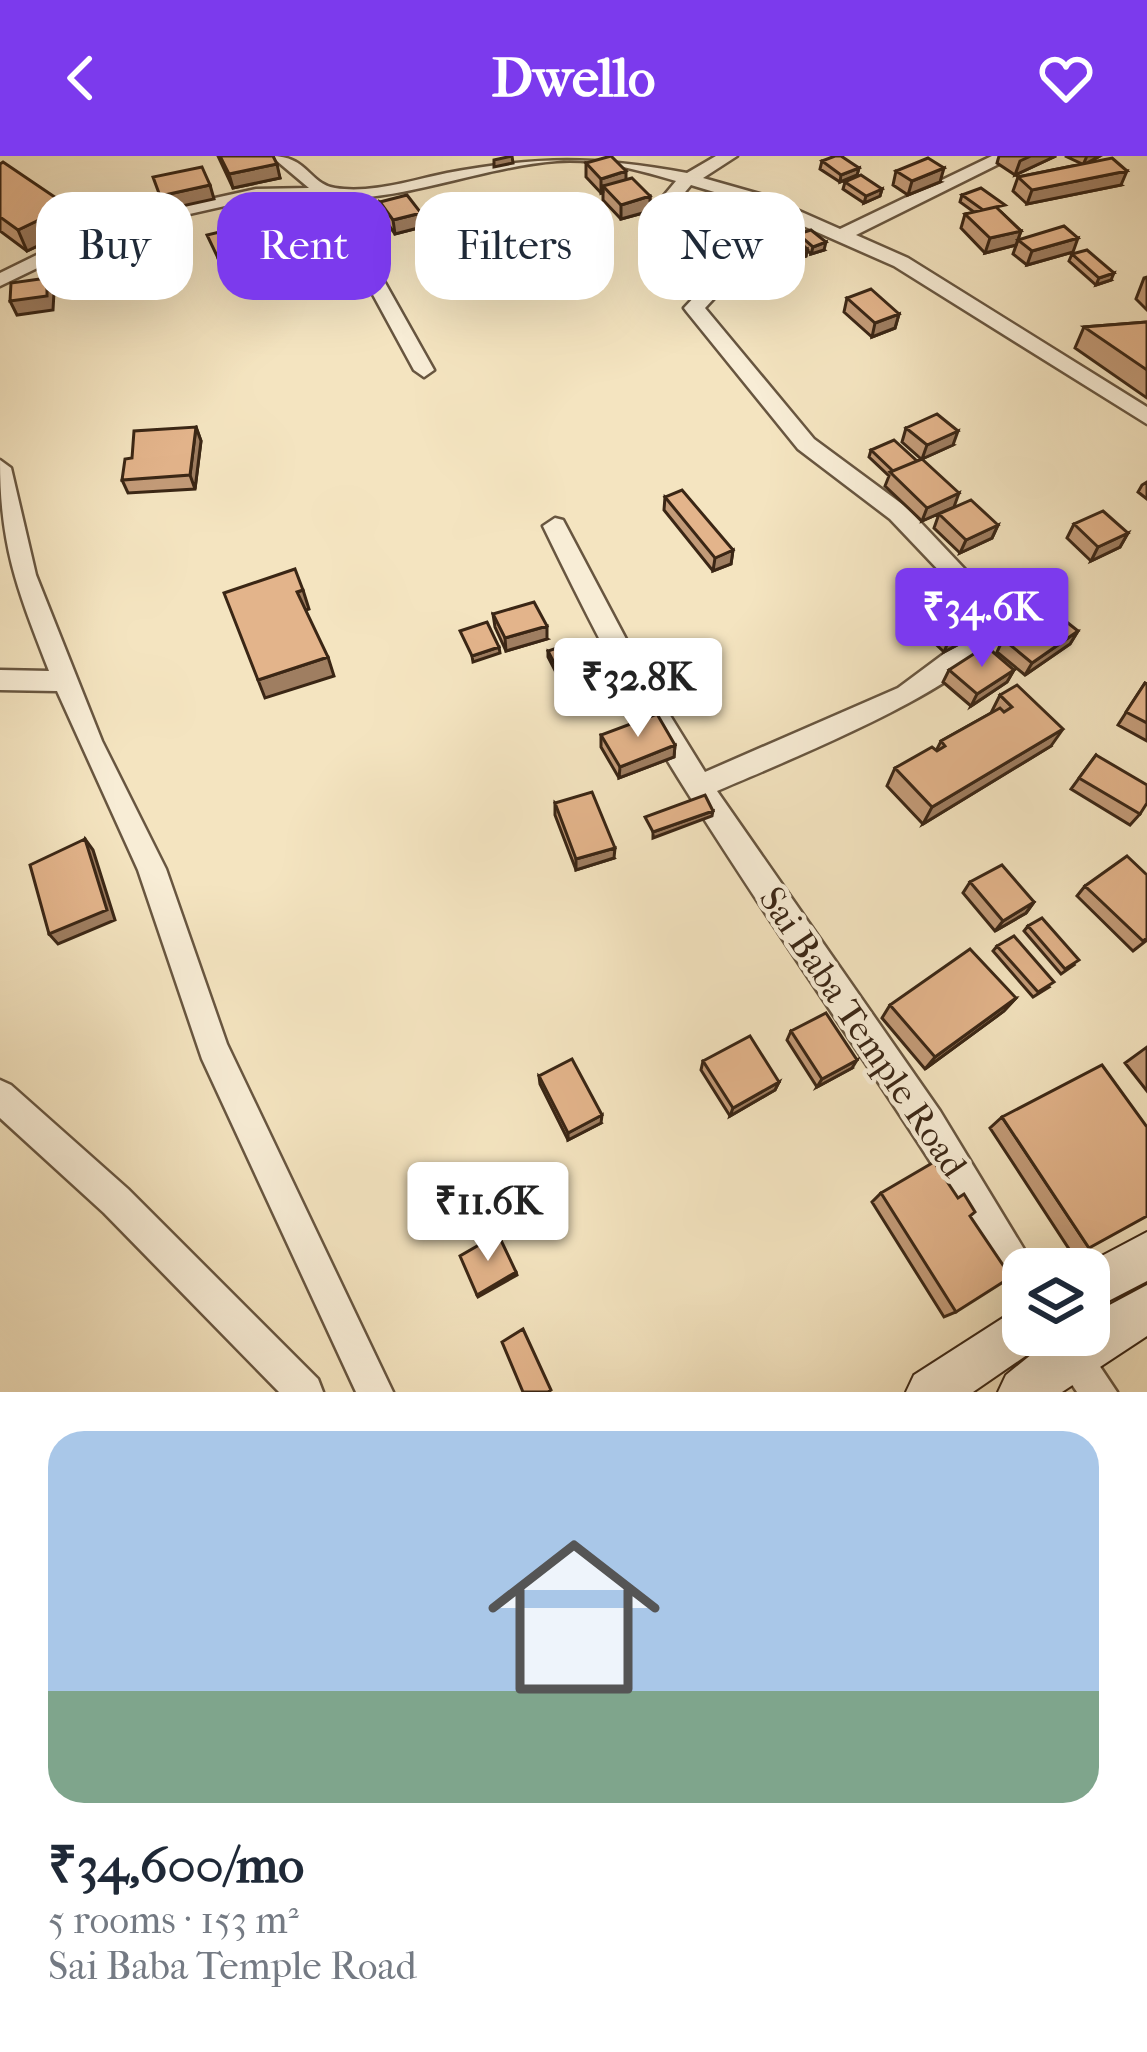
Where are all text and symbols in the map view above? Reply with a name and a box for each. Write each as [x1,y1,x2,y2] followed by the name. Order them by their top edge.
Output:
[48,45,114,111] icon: back
[1033,45,1099,111] icon: heart
[492,47,655,110] text: Dwello
[36,192,193,300] chip: Buy
[217,192,391,300] chip: Rent
[415,192,614,300] chip: Filters
[638,192,805,300] chip: New
[884,568,1080,670] pin: ₹34.6K
[922,584,1042,630] text: ₹34.6K
[540,638,736,740] pin: ₹32.8K
[581,654,695,700] text: ₹32.8K
[750,879,976,1185] street label: Sai Baba Temple Road
[390,1162,586,1264] pin: ₹11.6K
[434,1178,542,1224] text: ₹11.6K
[1002,1248,1110,1356] map controls
[1002,1248,1110,1356] button: layers
[466,1509,682,1725] icon: home
[48,1835,304,1895] text: ₹34,600/mo
[48,1897,299,1943] text: 5 rooms · 153 m²
[48,1943,417,1989] text: Sai Baba Temple Road

